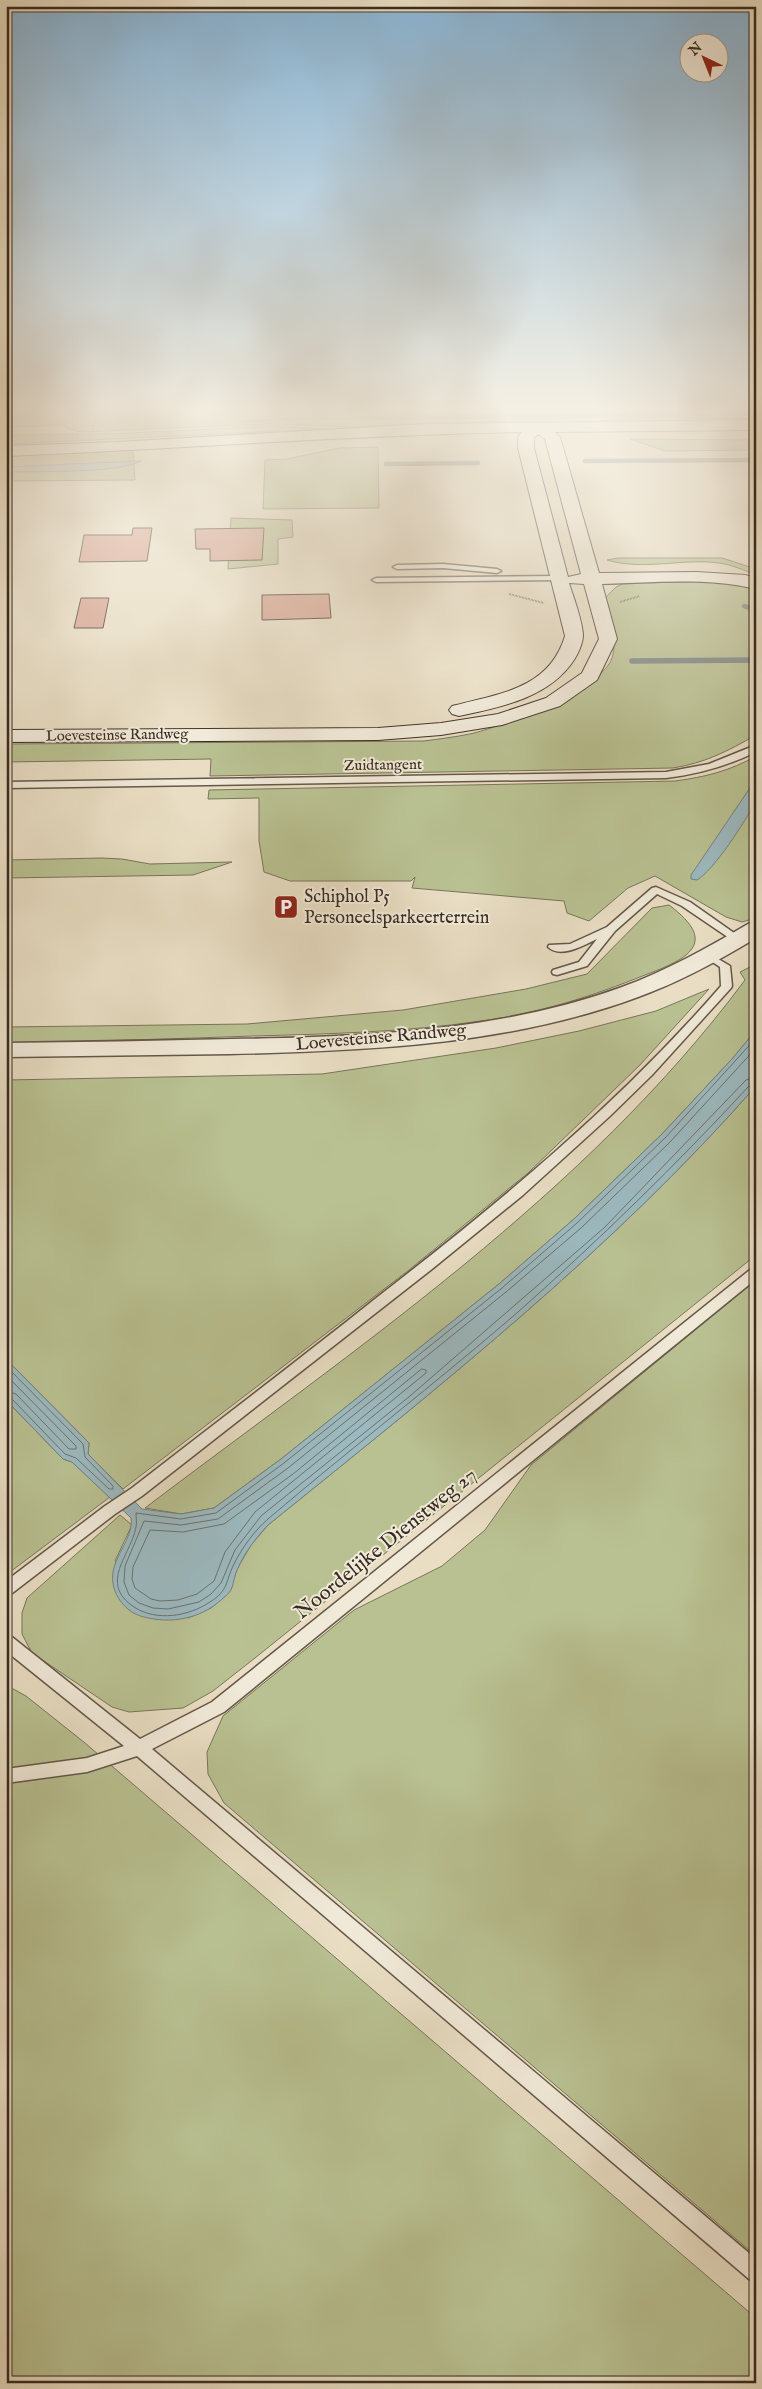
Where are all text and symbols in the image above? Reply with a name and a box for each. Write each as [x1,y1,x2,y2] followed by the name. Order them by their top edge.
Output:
[680,32,730,82] north arrow
[685,39,706,61] text: N
[46,724,189,746] street label: Loevesteinse Randweg
[344,755,422,775] street label: Zuidtangent
[304,886,490,930] place label: Schiphol P5 Personeelsparkeerterrein
[273,894,299,920] parking icon: Schiphol P5 Personeelsparkeerterrein
[295,1019,467,1057] street label: Loevesteinse Randweg
[289,1462,483,1626] street label: Noordelijke Dienstweg 27

